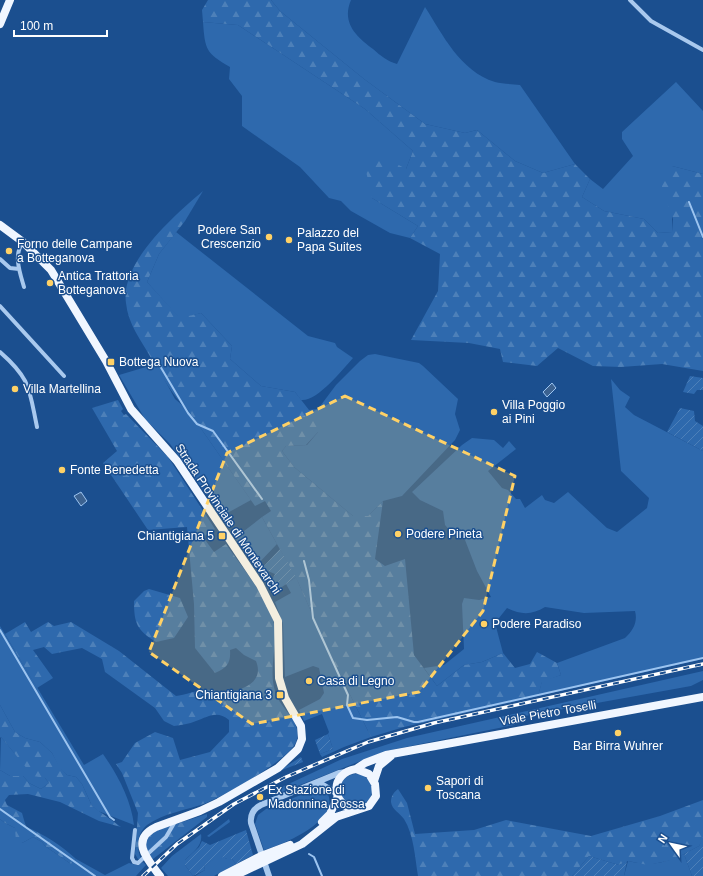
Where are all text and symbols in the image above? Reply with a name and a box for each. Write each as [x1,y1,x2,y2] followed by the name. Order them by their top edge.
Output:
[14,12,107,38] scale bar
[20,19,53,33] text: 100 m
[198,223,261,251] place label: Podere San Crescenzio
[297,226,362,254] place label: Palazzo del Papa Suites
[264,232,274,242] marker: Podere San Crescenzio
[284,235,294,245] marker: Palazzo del Papa Suites
[17,237,133,265] place label: Forno delle Campane a Botteganova
[4,246,14,256] marker: Forno delle Campane a Botteganova
[58,269,139,297] place label: Antica Trattoria Botteganova
[45,278,55,288] marker: Antica Trattoria Botteganova
[119,355,199,369] place label: Bottega Nuova
[106,357,116,367] marker: Bottega Nuova
[23,382,101,396] place label: Villa Martellina
[10,384,20,394] marker: Villa Martellina
[502,398,565,426] place label: Villa Poggio ai Pini
[489,407,499,417] marker: Villa Poggio ai Pini
[172,441,284,597] street label: Strada Provinciale di Montevarchi
[70,463,159,477] place label: Fonte Benedetta
[57,465,67,475] marker: Fonte Benedetta
[406,527,482,541] place label: Podere Pineta
[137,529,214,543] place label: Chiantigiana 5
[393,529,403,539] marker: Podere Pineta
[217,531,227,541] marker: Chiantigiana 5
[492,617,582,631] place label: Podere Paradiso
[479,619,489,629] marker: Podere Paradiso
[317,674,395,688] place label: Casa di Legno
[304,676,314,686] marker: Casa di Legno
[195,688,272,702] place label: Chiantigiana 3
[275,690,285,700] marker: Chiantigiana 3
[499,698,597,728] street label: Viale Pietro Toselli
[613,728,623,738] marker: Bar Birra Wuhrer
[573,739,663,753] place label: Bar Birra Wuhrer
[436,774,483,802] place label: Sapori di Toscana
[268,783,365,811] place label: Ex Stazione di Madonnina Rossa
[423,783,433,793] marker: Sapori di Toscana
[255,792,265,802] marker: Ex Stazione di Madonnina Rossa
[651,824,691,864] north arrow
[655,832,670,845] text: N

